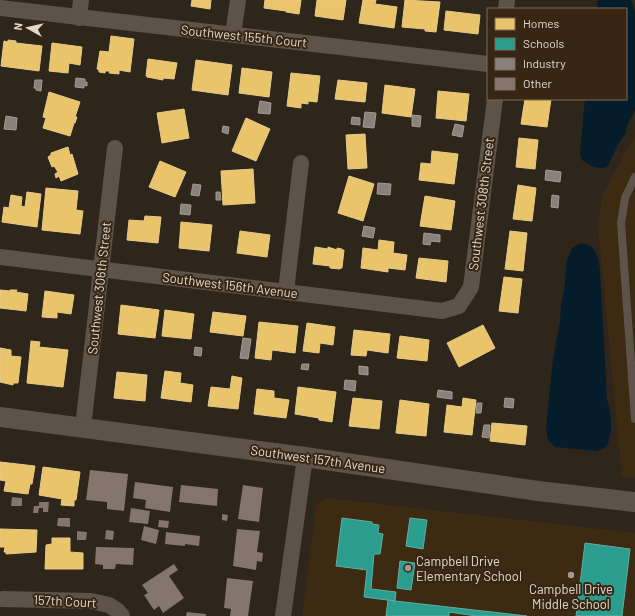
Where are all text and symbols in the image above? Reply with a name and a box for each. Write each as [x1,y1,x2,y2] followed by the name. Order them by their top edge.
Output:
[8,8,48,48] north arrow
[487,8,627,100] legend
[523,16,560,30] text: Homes
[180,21,308,51] street label: Southwest 155th Court
[11,22,25,31] text: N
[523,36,564,50] text: Schools
[523,56,566,70] text: Industry
[523,76,553,90] text: Other
[465,137,497,271] street label: Southwest 308th Street
[84,221,114,355] street label: Southwest 306th Street
[161,269,299,301] street label: Southwest 156th Avenue
[250,442,386,476] street label: Southwest 157th Avenue
[416,553,522,584] place label: Campbell Drive Elementary School
[403,563,413,573] marker: Campbell Drive Elementary School
[566,570,576,580] marker: Campbell Drive Middle School
[529,581,613,612] place label: Campbell Drive Middle School
[33,591,97,611] street label: 157th Court

